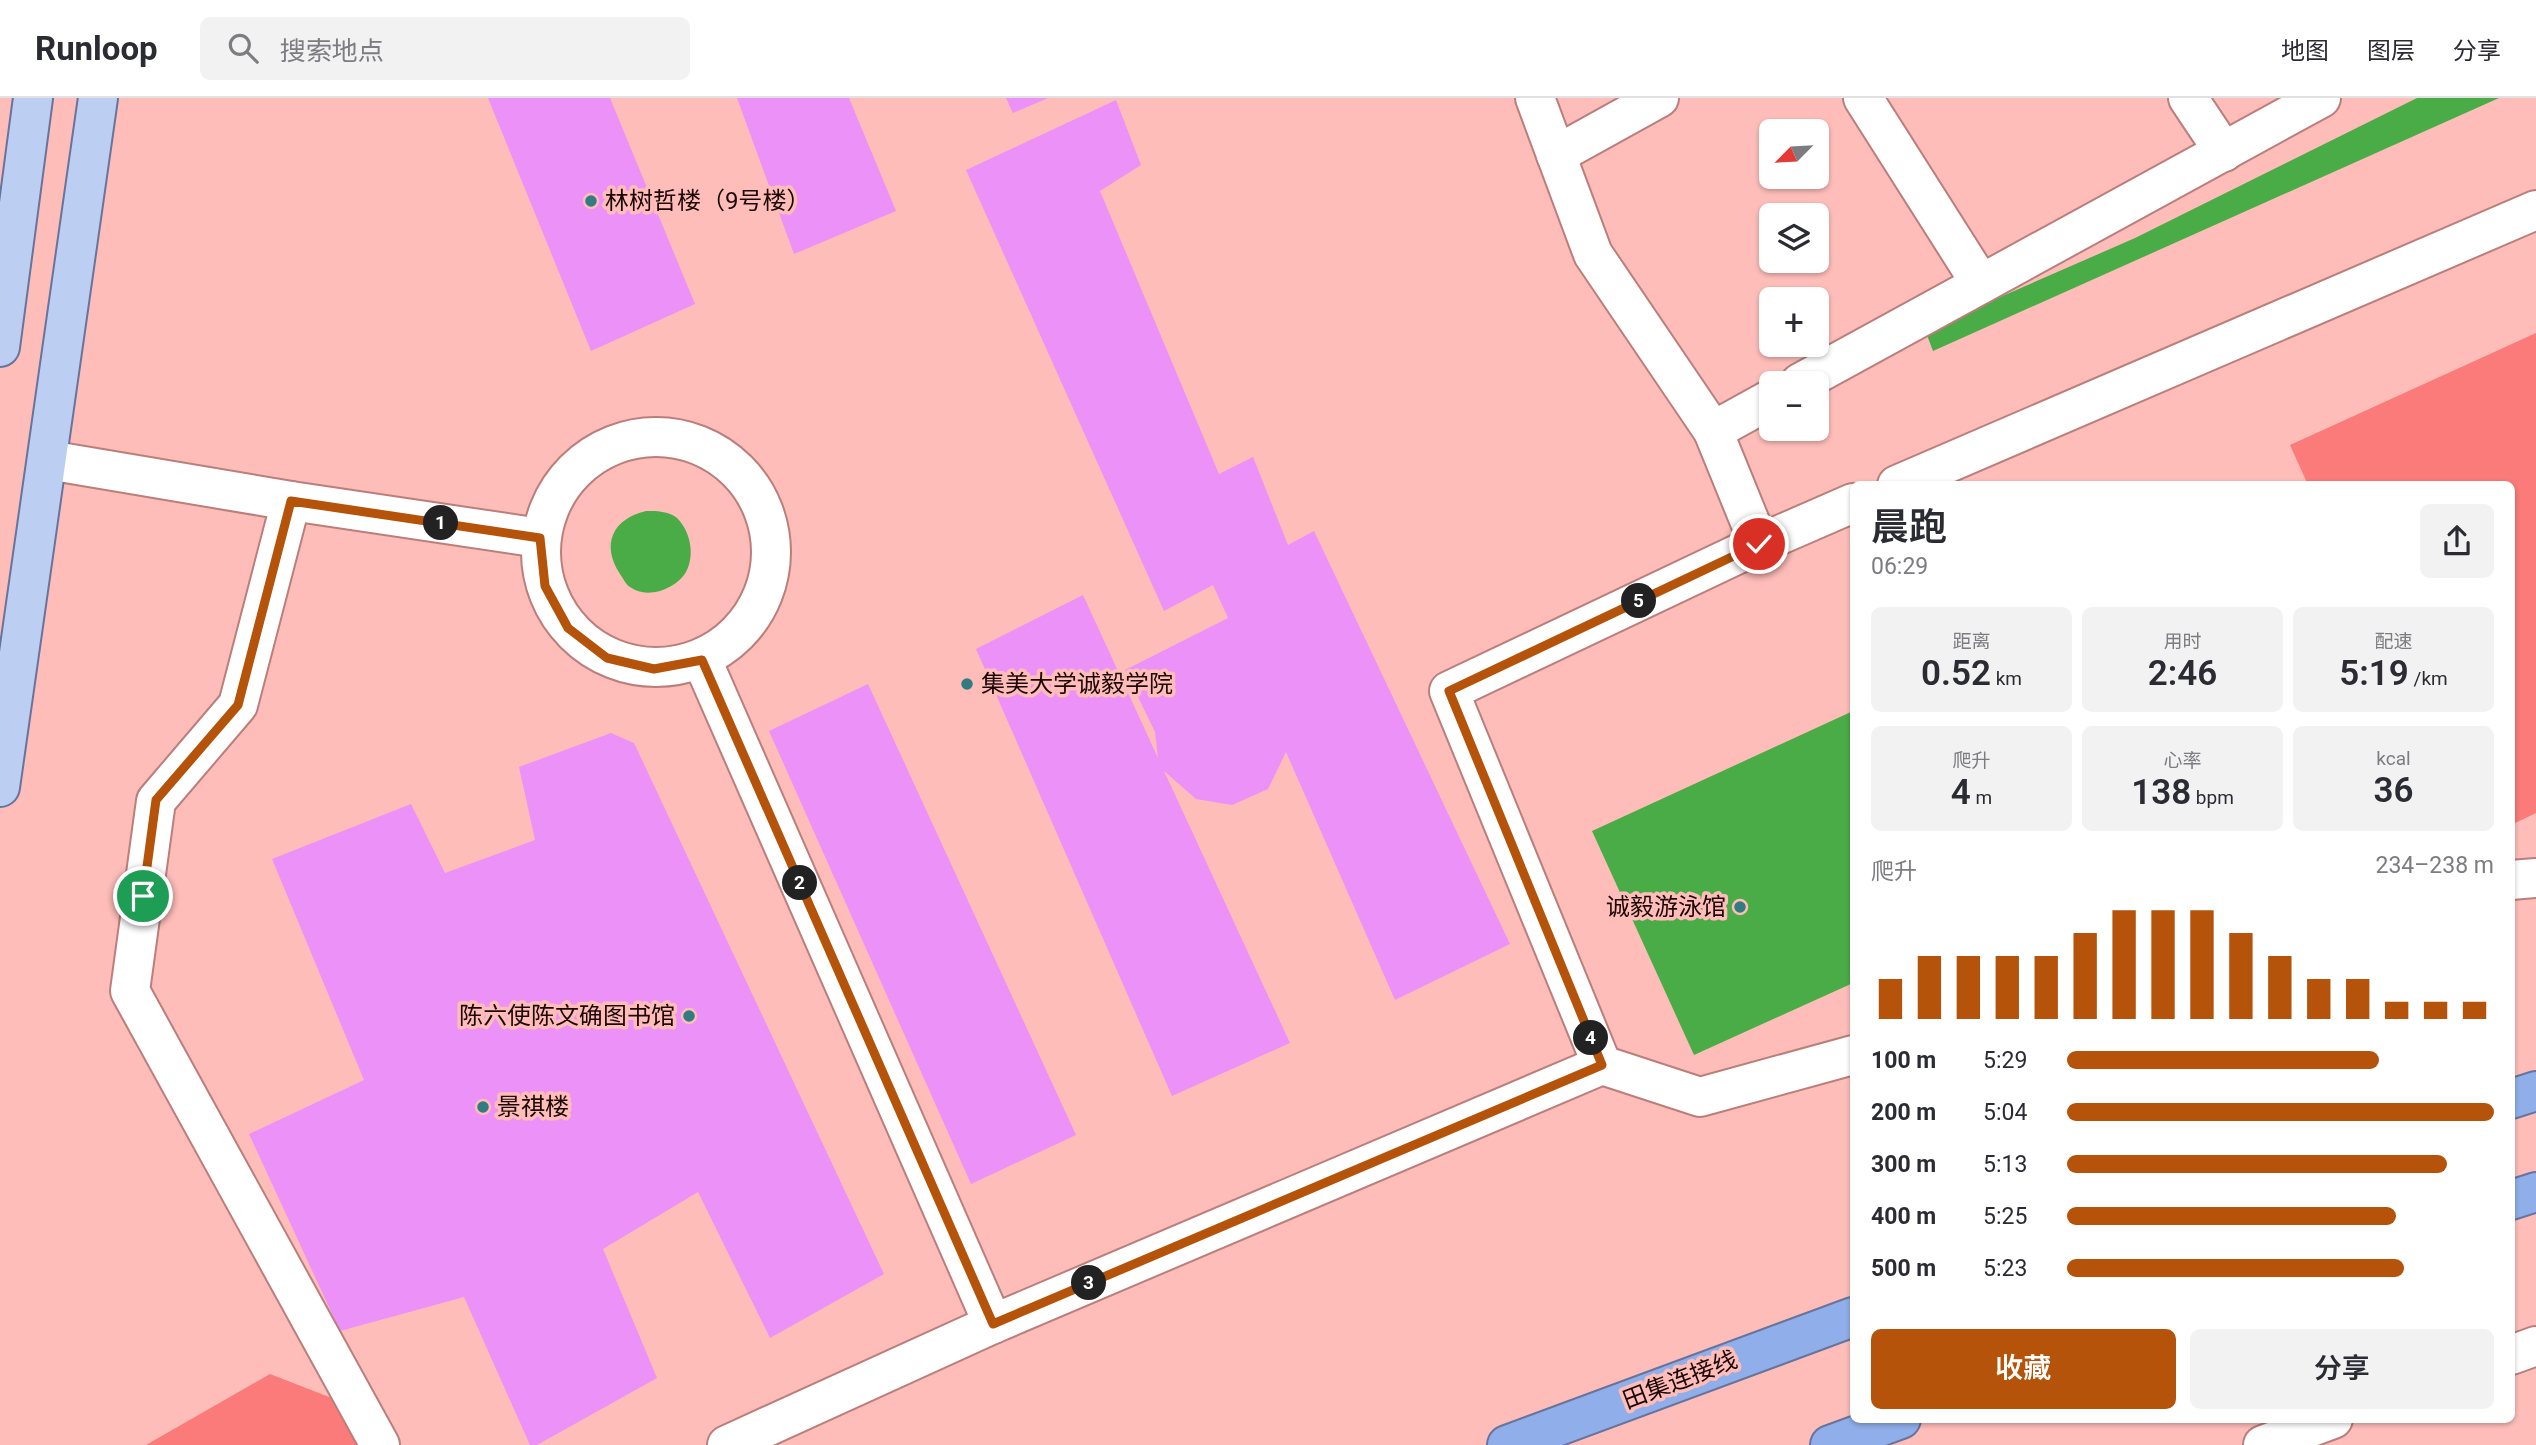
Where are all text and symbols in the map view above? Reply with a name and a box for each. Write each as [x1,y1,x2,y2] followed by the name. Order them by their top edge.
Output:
[200,17,690,80] search box
[35,29,158,68] text: Runloop
[224,29,262,67] icon: search
[280,36,384,66] text: 搜索地点
[2281,37,2329,65] text: 地图
[2367,37,2415,65] text: 图层
[2453,37,2501,65] text: 分享
[1759,119,1829,189] north arrow
[1759,119,1829,441] map controls
[605,187,811,215] place label: 林树哲楼（9号楼）
[583,193,599,209] marker: 林树哲楼（9号楼）
[1759,203,1829,273] button: layers
[1759,287,1829,357] button: +
[1759,371,1829,441] button: −
[2420,504,2494,578] button: share
[1871,505,1947,549] text: 晨跑
[424,506,458,540] pin: 1
[435,511,446,534] text: 1
[1729,514,1789,574] pin
[1740,525,1778,563] icon: check
[1871,553,1928,580] text: 06:29
[1622,584,1656,618] pin: 5
[1633,589,1644,612] text: 5
[1952,630,1991,653] text: 距离
[2163,630,2202,653] text: 用时
[2374,630,2413,653] text: 配速
[1921,653,1991,694] text: 0.52
[2148,653,2217,694] text: 2:46
[2339,653,2409,694] text: 5:19
[1991,667,2022,690] text: km
[2409,667,2448,690] text: /km
[981,670,1173,698] place label: 集美大学诚毅学院
[959,676,975,692] marker: 集美大学诚毅学院
[2376,747,2411,770] text: kcal
[1952,749,1991,772] text: 爬升
[2163,749,2202,772] text: 心率
[2374,770,2414,811] text: 36
[1951,772,1971,813] text: 4
[2131,772,2191,813] text: 138
[1971,786,1992,809] text: m
[2191,786,2234,809] text: bpm
[2375,852,2494,879] text: 234–238 m
[1871,858,1917,885] text: 爬升
[113,866,173,926] pin
[782,866,818,900] pin: 2
[794,871,805,894] text: 2
[124,877,162,915] icon: arrive
[1606,893,1726,921] place label: 诚毅游泳馆
[1732,899,1748,915] marker: 诚毅游泳馆
[459,1002,675,1030] place label: 陈六使陈文确图书馆
[681,1008,697,1024] marker: 陈六使陈文确图书馆
[1574,1020,1608,1056] pin: 4
[1585,1026,1596,1049] text: 4
[1871,1047,1936,1074] text: 100 m
[1983,1047,2027,1074] text: 5:29
[497,1093,569,1121] place label: 景祺楼
[475,1099,491,1115] marker: 景祺楼
[1871,1099,1936,1126] text: 200 m
[1983,1099,2027,1126] text: 5:04
[1871,1151,1936,1178] text: 300 m
[1983,1151,2027,1178] text: 5:13
[1871,1203,1936,1230] text: 400 m
[1983,1203,2027,1230] text: 5:25
[1871,1255,1936,1282] text: 500 m
[1983,1255,2027,1282] text: 5:23
[1072,1266,1106,1300] pin: 3
[1083,1271,1094,1294] text: 3
[1871,1329,2176,1409] button: 收藏
[2190,1329,2494,1409] button: 分享
[1619,1345,1741,1415] street label: 田集连接线

